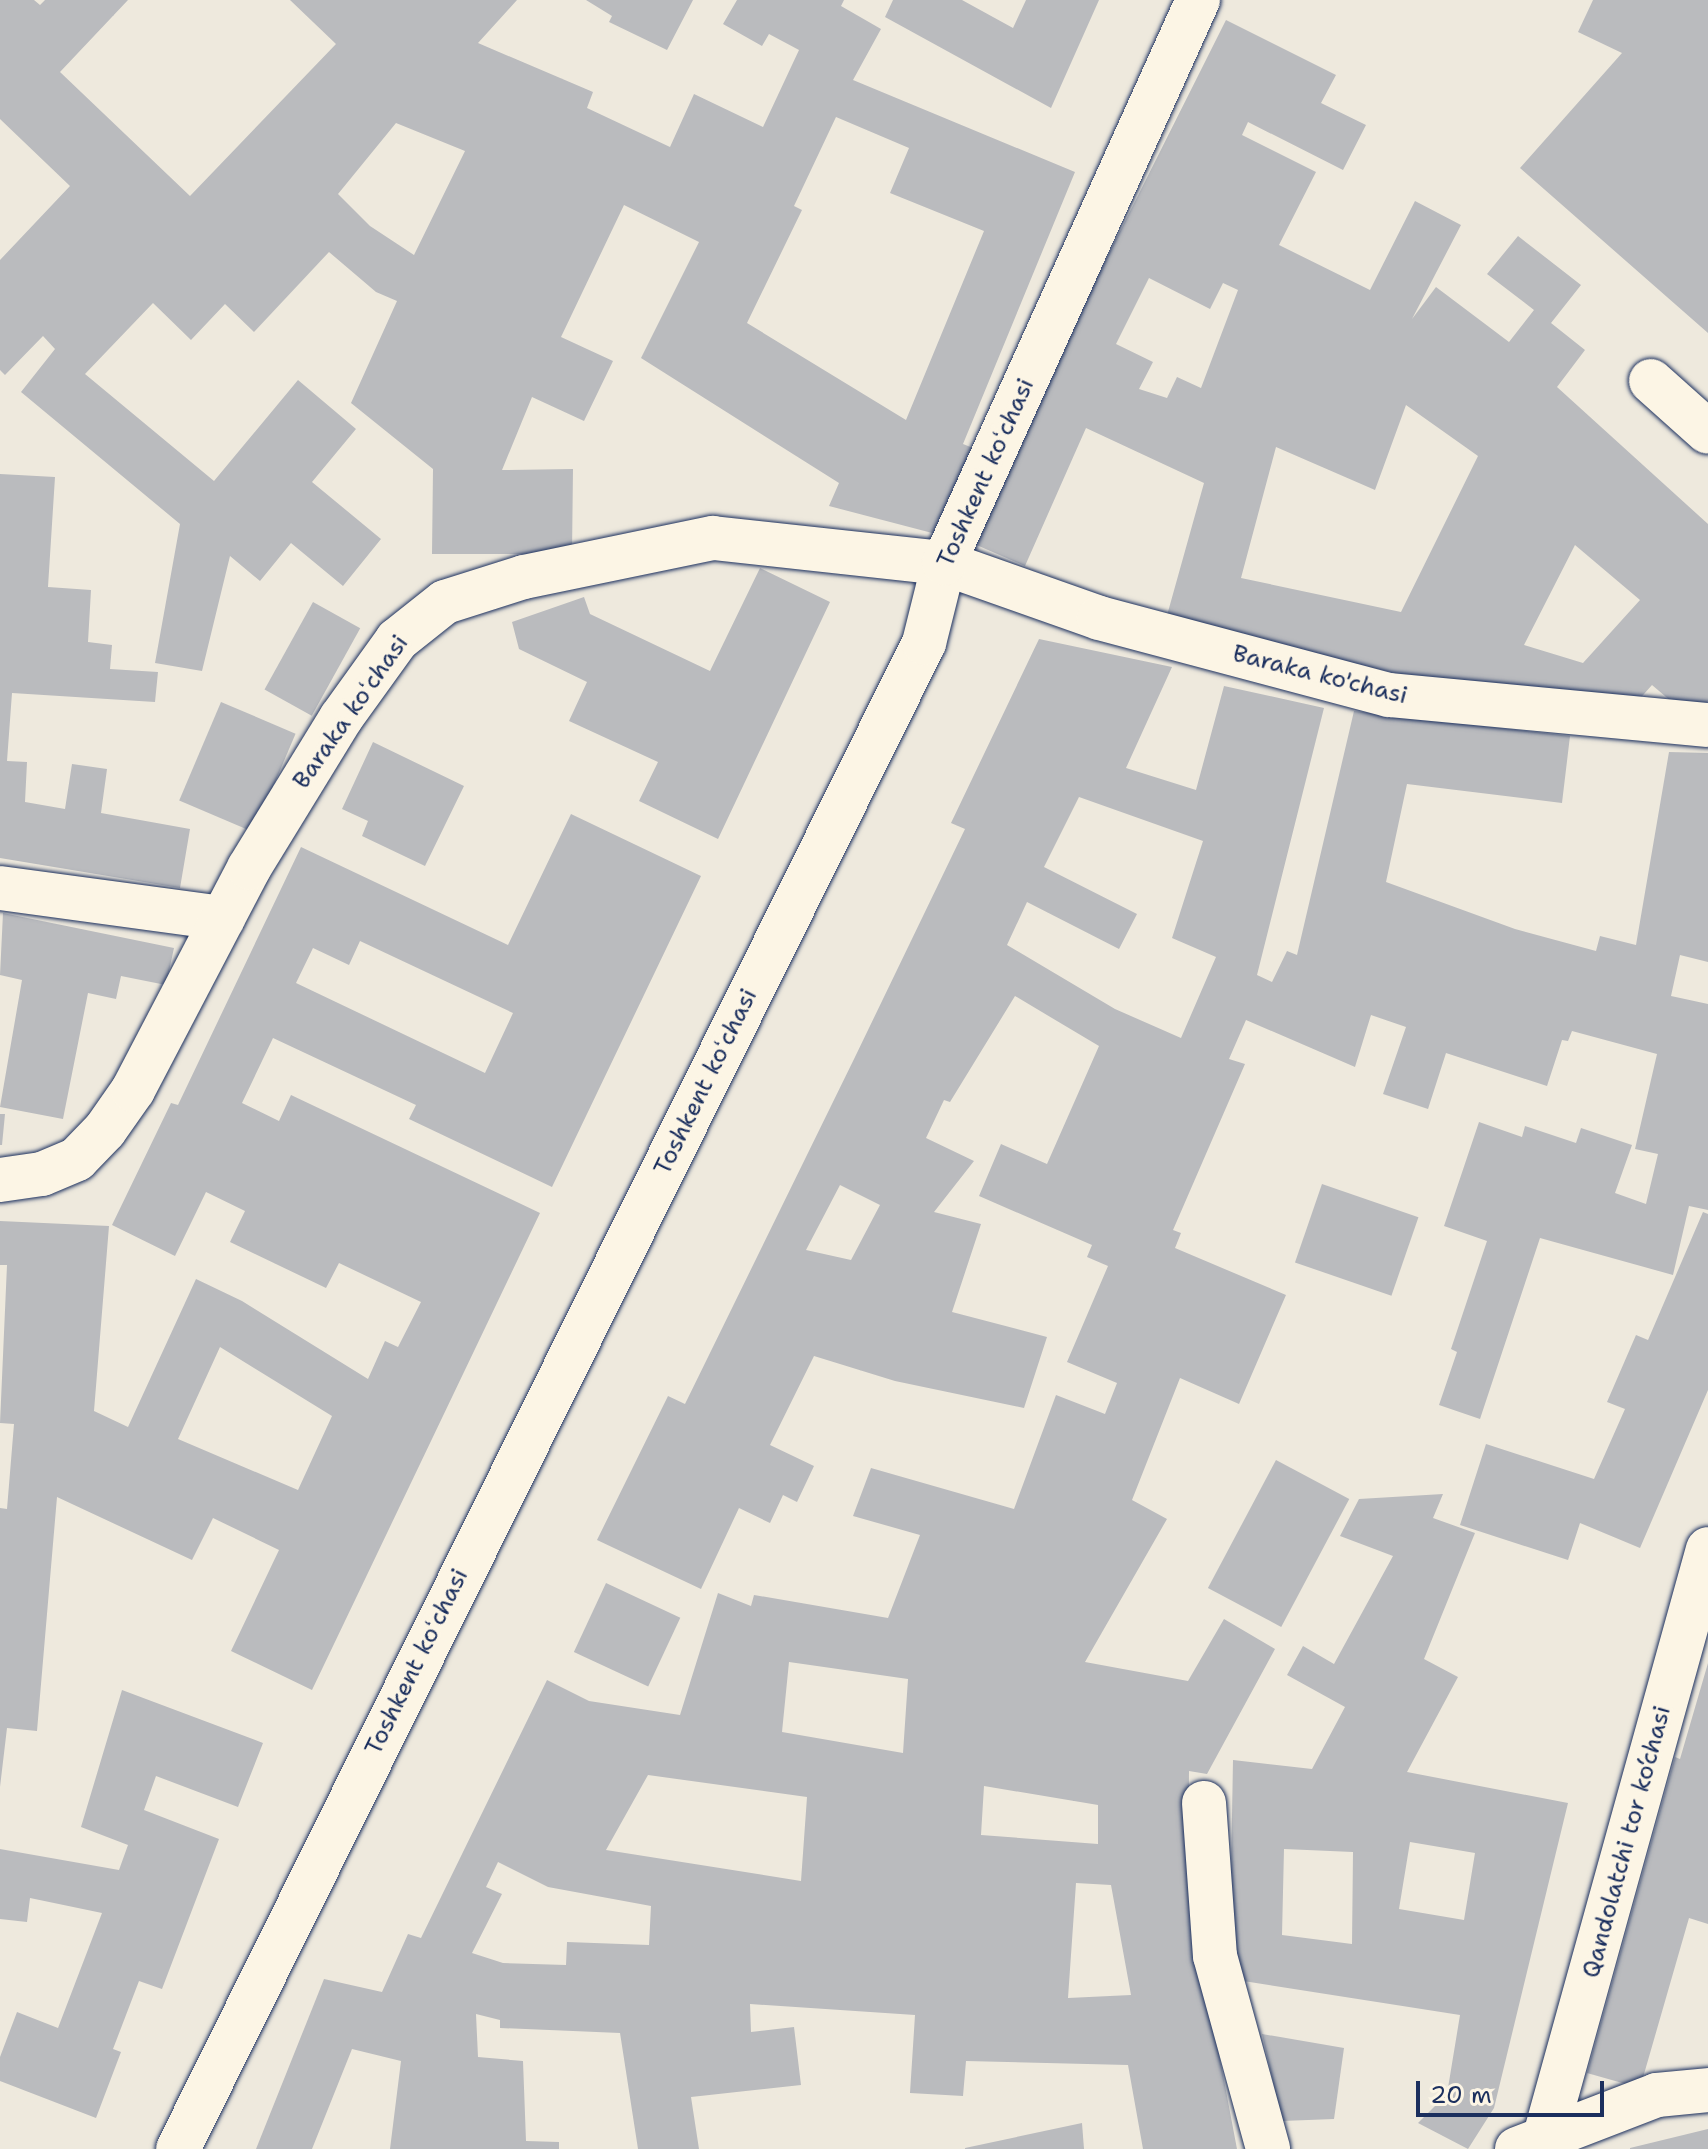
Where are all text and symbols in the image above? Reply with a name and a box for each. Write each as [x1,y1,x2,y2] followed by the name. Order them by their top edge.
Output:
[931,374,1041,572] street label: Toshkent koʻchasi
[287,630,415,794] street label: Baraka koʻchasi
[1230,639,1410,711] street label: Baraka ko'chasi
[648,984,764,1180] street label: Toshkent koʻchasi
[359,1564,475,1760] street label: Toshkent koʻchasi
[1577,1703,1677,1981] street label: Qandolatchi tor ko‘chasi
[1420,2065,1608,2115] scale bar
[1430,2079,1492,2111] text: 20 m

